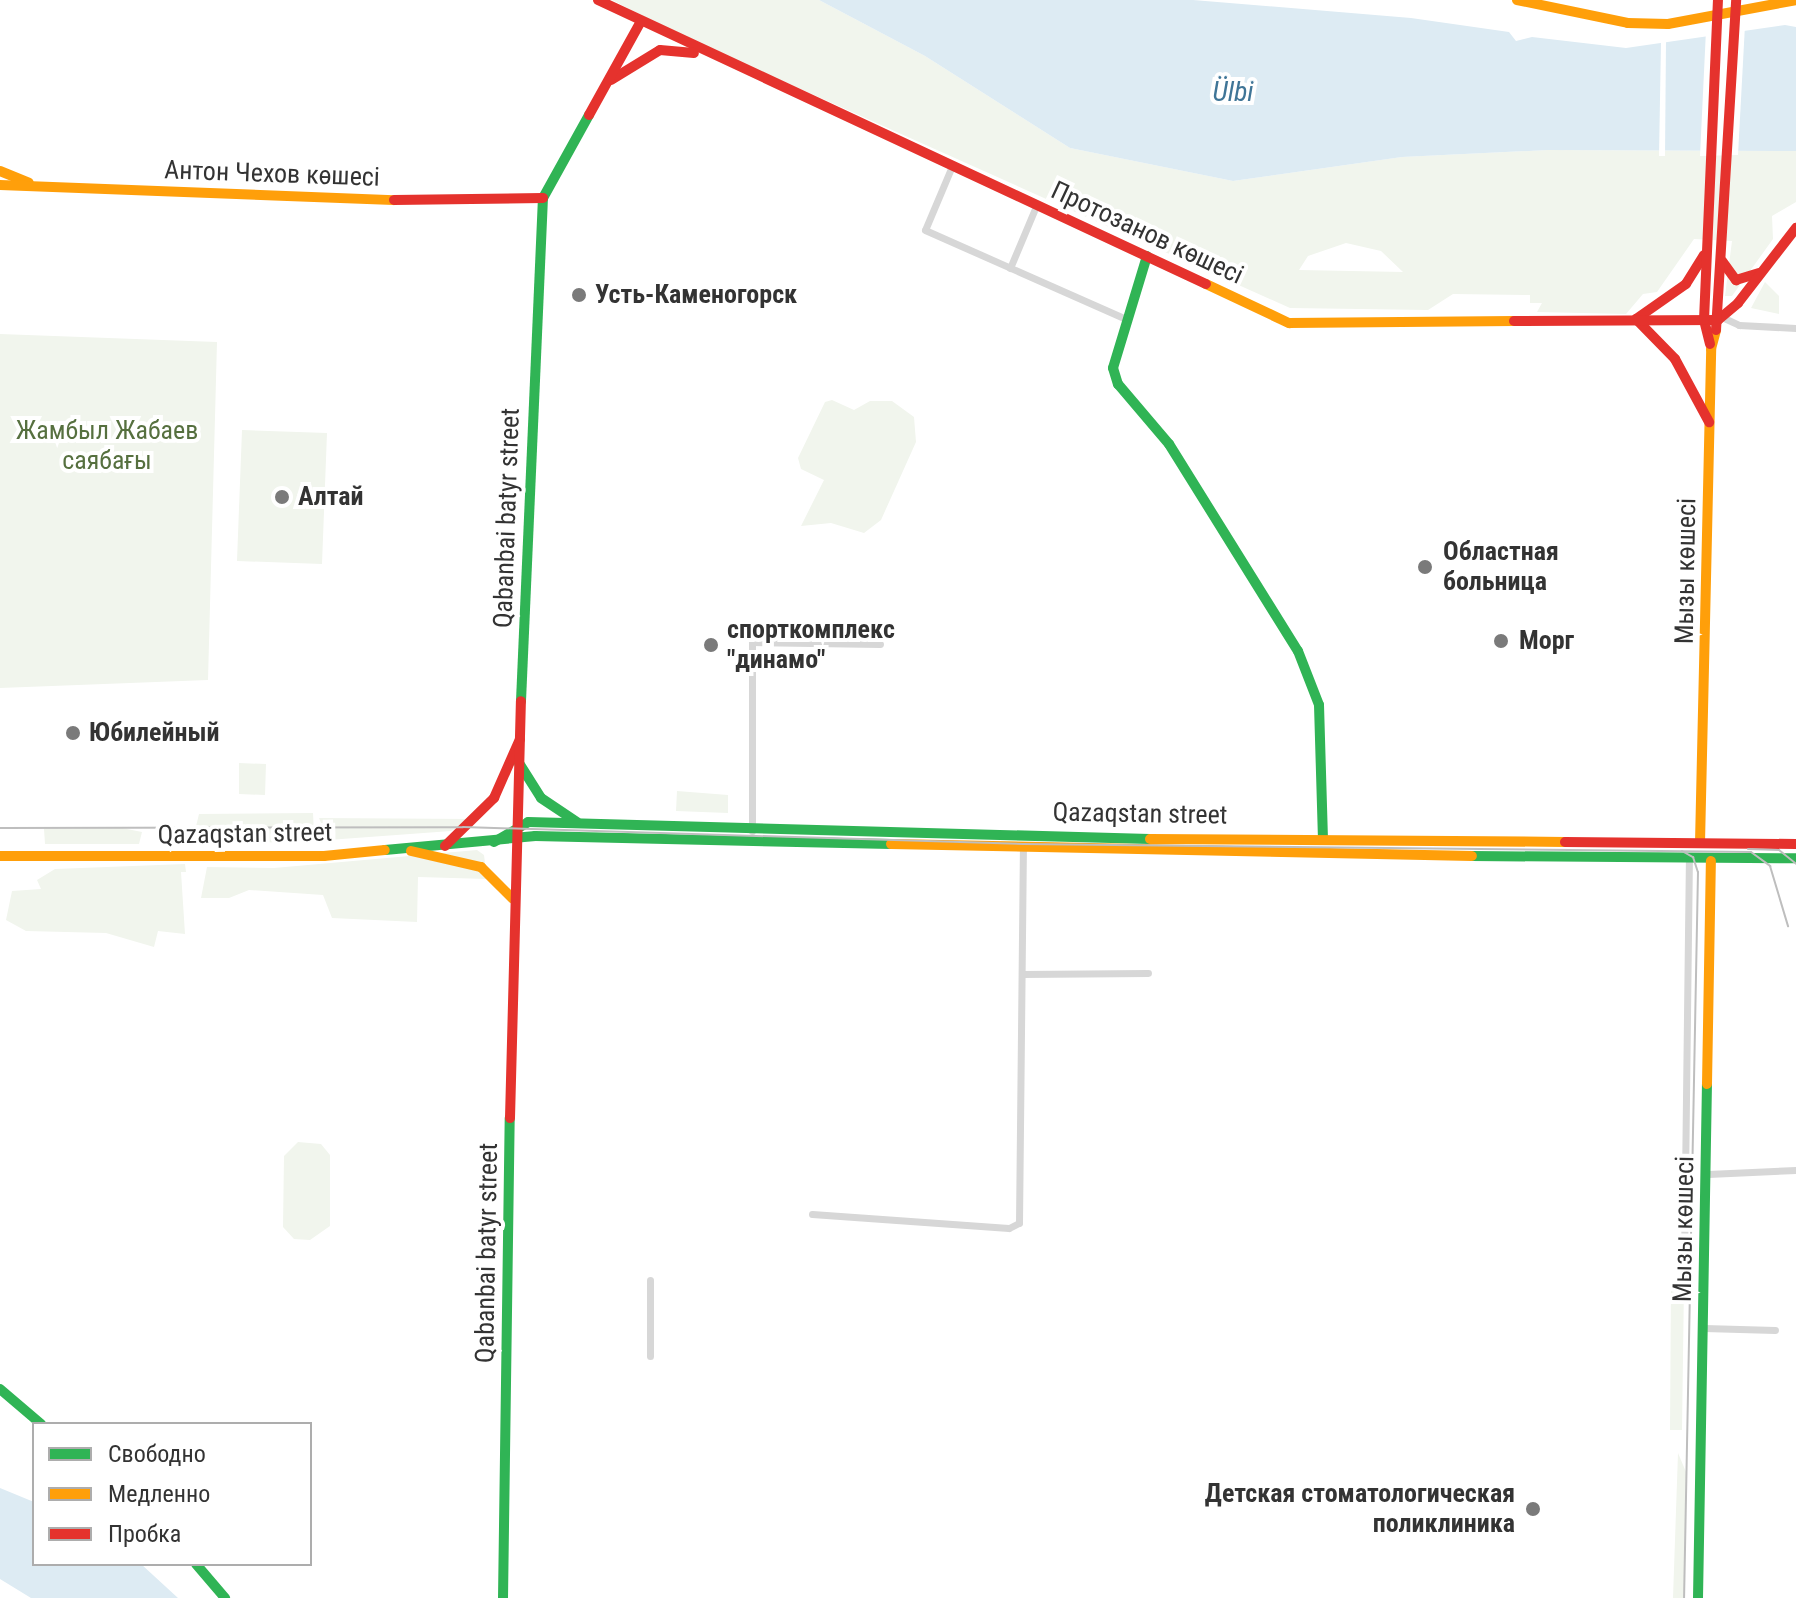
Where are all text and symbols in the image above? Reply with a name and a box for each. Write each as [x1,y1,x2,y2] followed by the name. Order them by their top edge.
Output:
[1212,75,1254,109] water label: Ülbi
[164,155,380,193] street label: Антон Чехов көшесі
[1046,175,1248,291] street label: Протозанов көшесі
[595,279,797,311] place label: Усть-Каменогорск
[570,286,588,304] marker: Усть-Каменогорск
[488,407,526,629] street label: Qabanbai batyr street
[16,415,198,476] park label: Жамбыл Жабаев саябағы
[298,481,364,513] place label: Алтай
[273,488,291,506] marker: Алтай
[1669,498,1703,644] street label: Мызы көшесі
[1443,536,1559,598] place label: Областная больница
[1414,556,1436,578] marker: Областная больница
[727,614,895,676] place label: спорткомплекс "динамо"
[1519,625,1574,657] place label: Морг
[1490,630,1512,652] marker: Морг
[702,636,720,654] marker: спорткомплекс "динамо"
[89,717,219,749] place label: Юбилейный
[64,724,82,742] marker: Юбилейный
[1052,797,1228,831] street label: Qazaqstan street
[157,817,333,851] street label: Qazaqstan street
[469,1143,505,1363] street label: Qabanbai batyr street
[1667,1156,1701,1302] street label: Мызы көшесі
[32,1422,312,1566] legend
[108,1440,206,1468] text: Свободно
[1205,1478,1515,1540] place label: Детская стоматологическая поликлиника
[108,1480,210,1508] text: Медленно
[1522,1498,1544,1520] marker: Детская стоматологическая поликлиника
[108,1520,181,1548] text: Пробка

